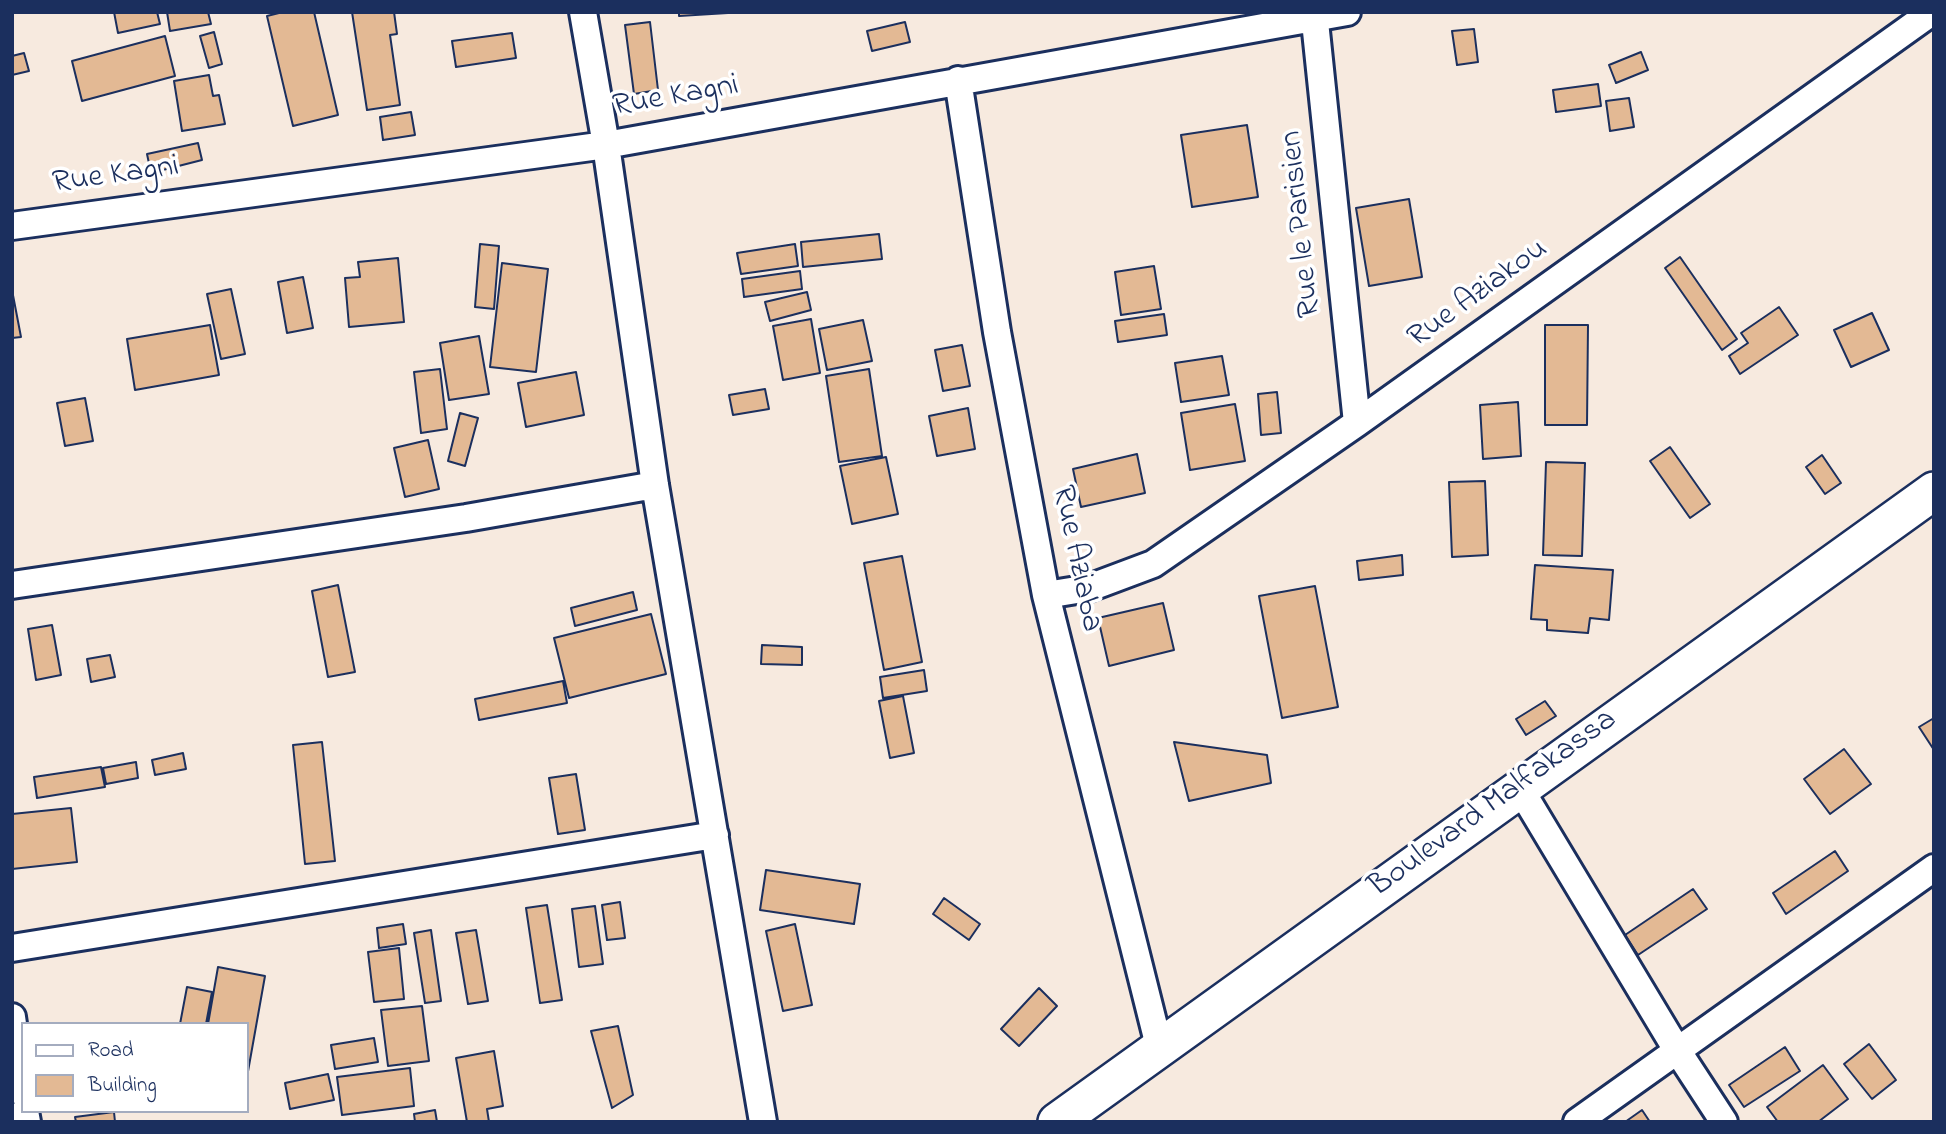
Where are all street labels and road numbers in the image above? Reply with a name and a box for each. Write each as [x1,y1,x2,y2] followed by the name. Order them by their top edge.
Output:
[610,68,742,128] street label: Rue Kagni
[1274,129,1332,319] street label: Rue le Parisien
[50,149,182,205] street label: Rue Kagni
[1402,231,1556,359] street label: Rue Aziakou
[1041,482,1109,636] street label: Rue Aziaba
[1363,702,1625,908] street label: Boulevard Malfakassa

